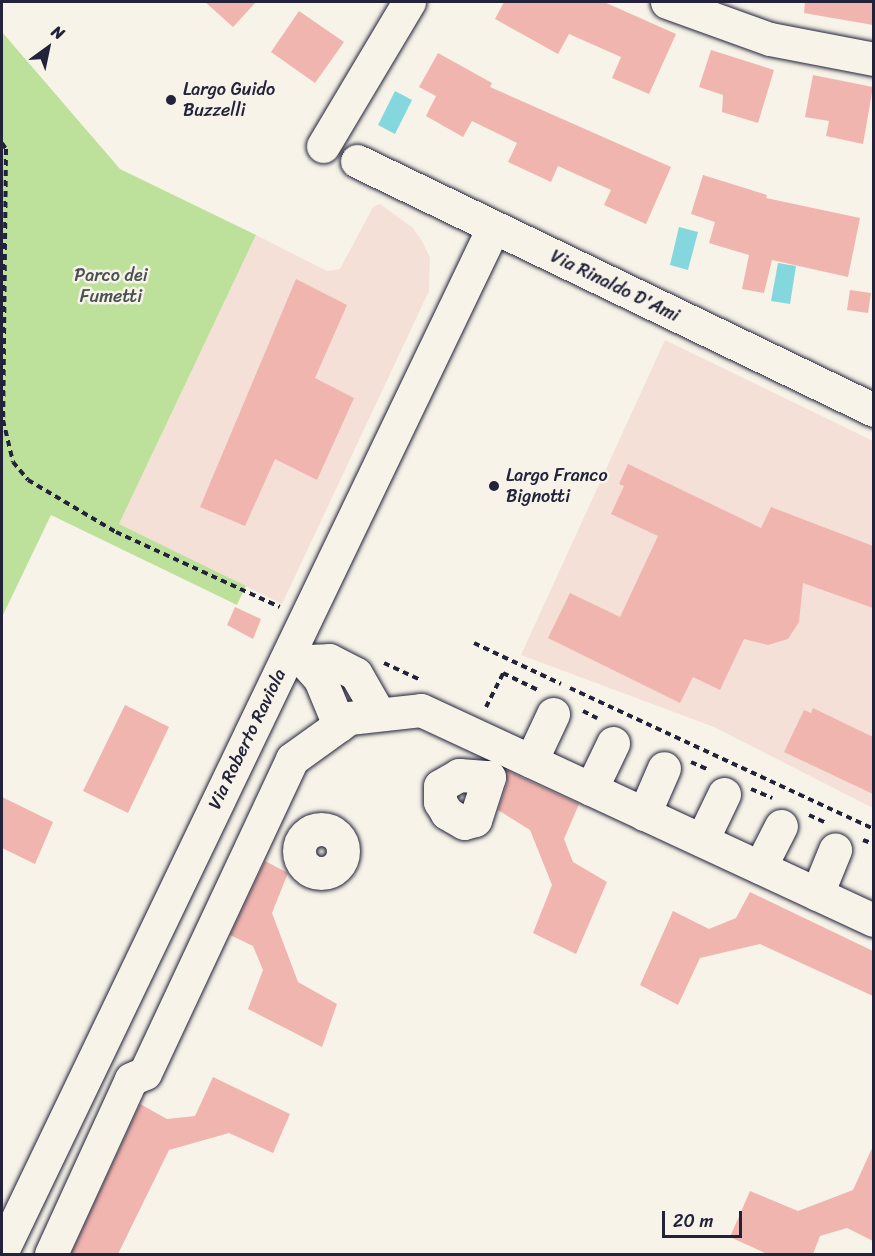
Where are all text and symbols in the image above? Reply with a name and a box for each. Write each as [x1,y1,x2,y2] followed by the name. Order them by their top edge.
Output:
[46,17,71,48] text: N
[18,18,78,78] north arrow
[183,79,275,122] place label: Largo Guido Buzzelli
[164,93,178,107] marker: Largo Guido Buzzelli
[547,246,683,326] street label: Via Rinaldo D'Ami
[74,265,148,308] park label: Parco dei Fumetti
[506,465,608,508] place label: Largo Franco Bignotti
[487,479,501,493] marker: Largo Franco Bignotti
[204,665,290,813] street label: Via Roberto Raviola
[665,1199,744,1237] scale bar
[673,1205,713,1237] text: 20 m

